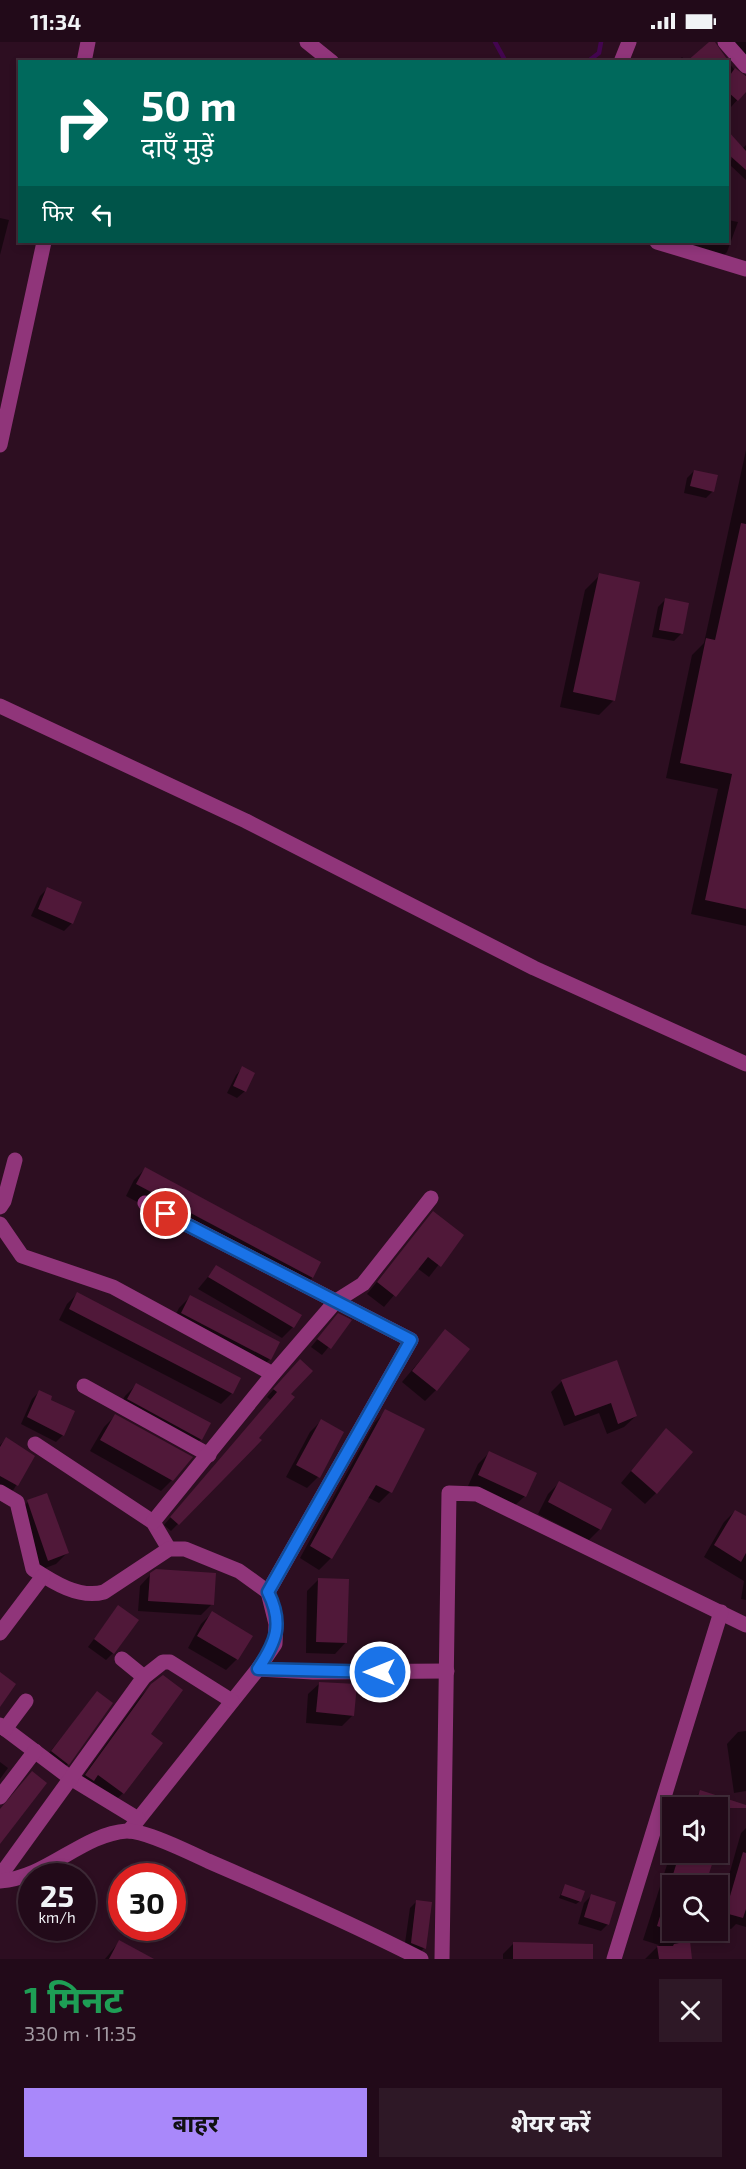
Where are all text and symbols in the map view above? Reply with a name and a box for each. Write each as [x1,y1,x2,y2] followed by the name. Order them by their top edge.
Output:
[30,8,81,34] text: 11:34
[141,79,237,129] text: 50 m
[42,84,120,162] icon: right
[141,130,214,162] text: दाएँ मुड़ें
[86,198,119,231] icon: left
[42,199,74,225] text: फिर
[140,1188,191,1239] pin
[149,1197,182,1230] icon: arrive
[348,1640,412,1704] position arrow
[662,1797,728,1941] map controls
[662,1797,728,1863] button: sound
[108,1863,186,1941] speed limit sign: 30
[662,1875,728,1941] button: search
[40,1877,74,1913] text: 25
[38,1908,76,1926] text: km/h
[24,1977,123,2020] text: 1 मिनट
[659,1979,722,2042] button: close
[24,2021,136,2045] text: 330 m · 11:35
[24,2088,367,2157] button: बाहर
[379,2088,722,2157] button: शेयर करें

